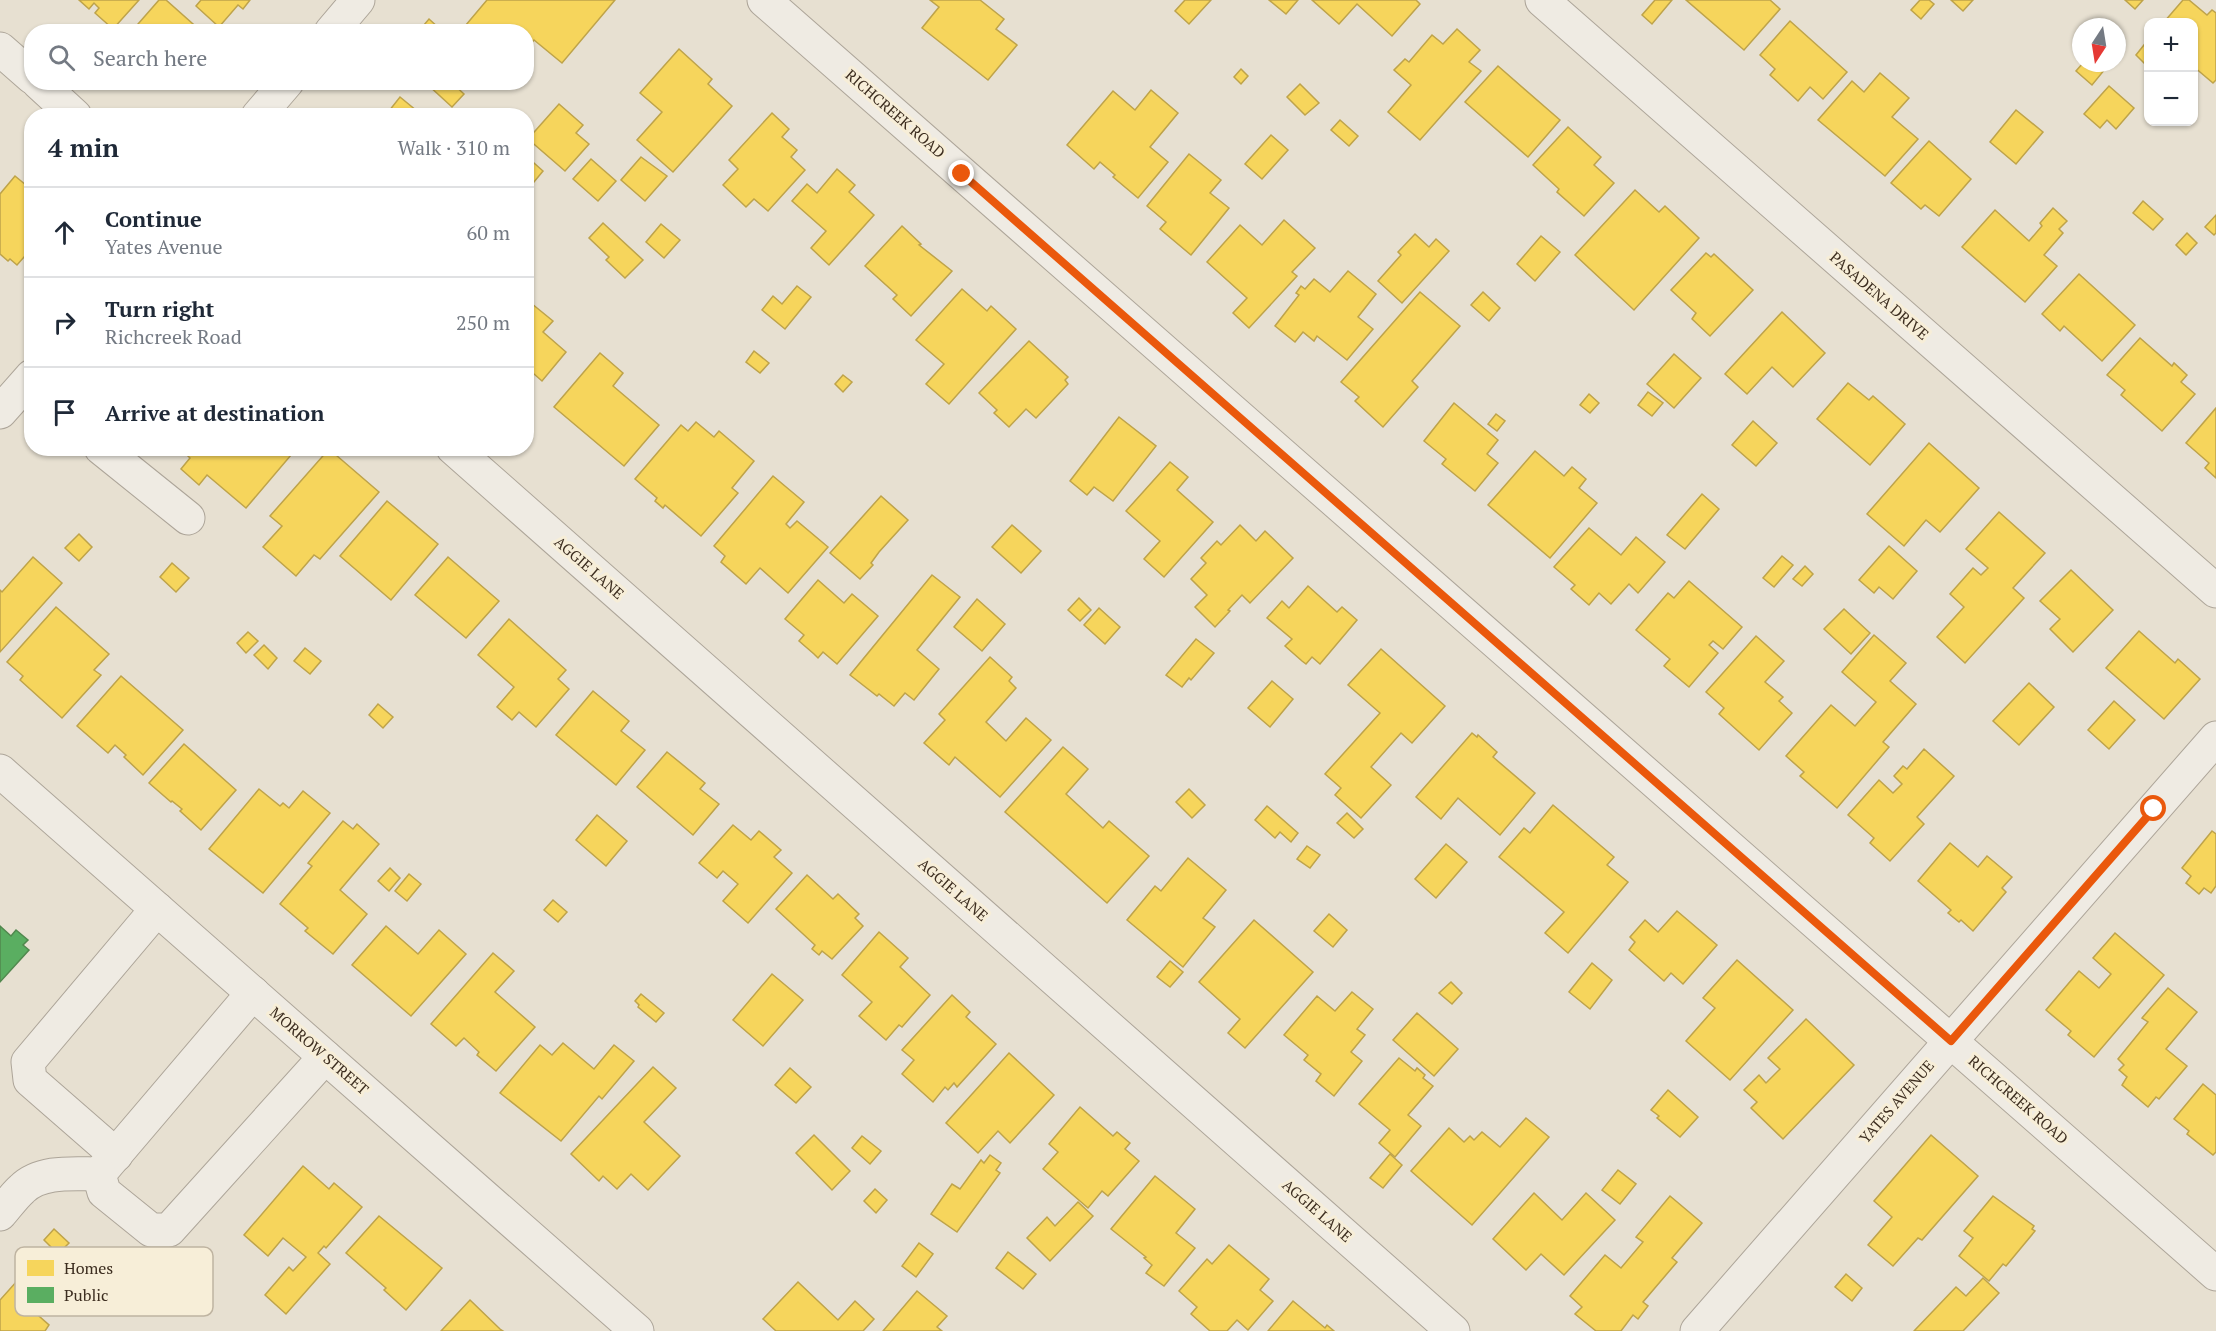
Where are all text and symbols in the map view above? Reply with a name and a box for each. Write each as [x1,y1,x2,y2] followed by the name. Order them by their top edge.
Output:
[2072,18,2126,72] north arrow
[2144,18,2198,126] map controls
[2144,18,2198,72] button: +
[24,24,534,90] search box
[45,41,78,74] icon: search
[93,43,207,72] text: Search here
[842,64,950,162] street label: RICHCREEK ROAD
[2144,72,2198,126] button: −
[48,130,119,164] text: 4 min
[398,134,510,161] text: Walk · 310 m
[948,160,974,186] route end
[105,204,202,233] text: Continue
[48,216,81,249] icon: ahead
[467,219,510,246] text: 60 m
[105,233,222,260] text: Yates Avenue
[1826,247,1933,344] street label: PASADENA DRIVE
[105,294,214,323] text: Turn right
[48,306,81,339] icon: right
[456,309,510,336] text: 250 m
[105,323,242,350] text: Richcreek Road
[48,396,81,429] icon: arrive
[105,398,324,427] text: Arrive at destination
[551,532,629,603] street label: AGGIE LANE
[2140,795,2166,821] route start
[915,854,993,925] street label: AGGIE LANE
[266,1002,373,1099] street label: MORROW STREET
[1965,1050,2073,1148] street label: RICHCREEK ROAD
[1855,1055,1938,1147] street label: YATES AVENUE
[1279,1175,1357,1246] street label: AGGIE LANE
[15,1247,213,1316] legend
[64,1257,113,1279] text: Homes
[64,1284,109,1306] text: Public

